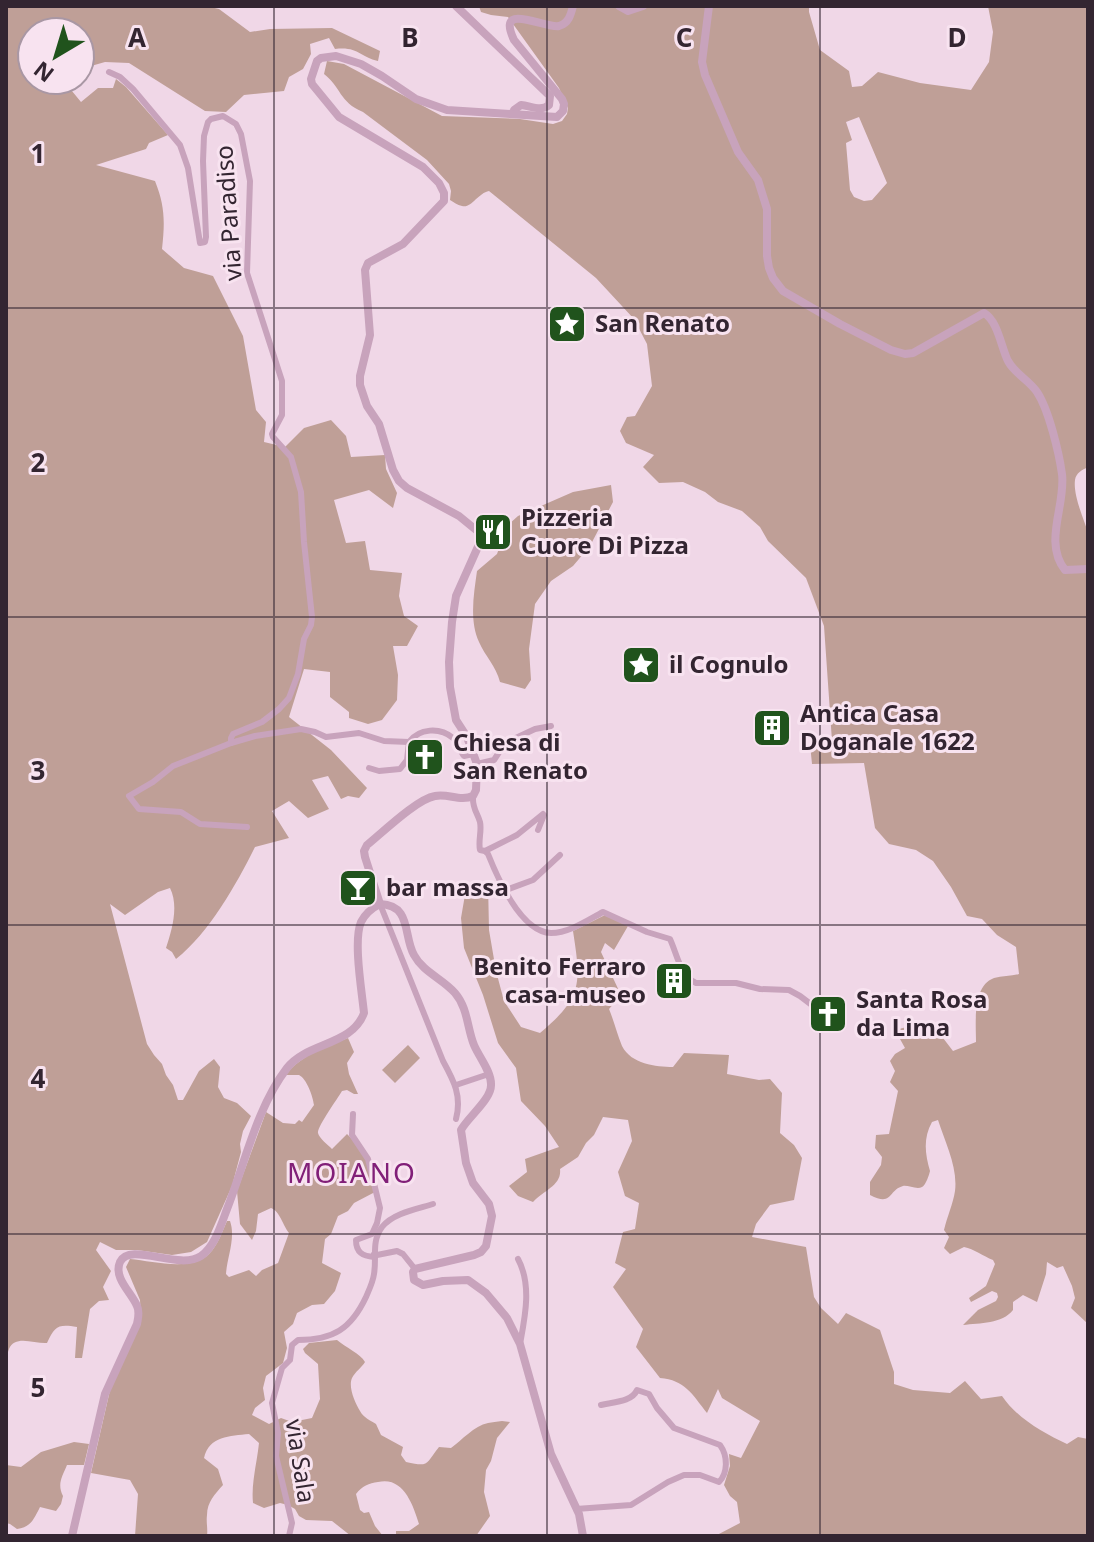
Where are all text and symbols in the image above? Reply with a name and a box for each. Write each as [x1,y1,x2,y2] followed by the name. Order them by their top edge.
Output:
[16,16,96,96] north arrow
[128,19,146,55] text: A
[401,19,419,55] text: B
[676,19,692,55] text: C
[947,19,967,55] text: D
[27,55,59,90] text: N
[31,135,45,171] text: 1
[206,144,249,282] street label: via Paradiso
[546,303,588,345] place icon: San Renato
[595,306,730,339] place label: San Renato
[31,444,46,480] text: 2
[521,500,689,561] place label: Pizzeria Cuore Di Pizza
[472,511,514,553] restaurant icon: Pizzeria Cuore Di Pizza
[620,644,662,686] place icon: il Cognulo
[669,647,789,680] place label: il Cognulo
[800,696,975,757] place label: Antica Casa Doganale 1622
[751,707,793,749] building icon: Antica Casa Doganale 1622
[453,725,588,786] place label: Chiesa di San Renato
[404,736,446,778] church icon: Chiesa di San Renato
[31,752,45,788] text: 3
[337,867,379,909] bar icon: bar massa
[386,870,509,903] place label: bar massa
[473,949,646,1010] place label: Benito Ferraro casa-museo
[653,960,695,1002] building icon: Benito Ferraro casa-museo
[856,982,987,1043] place label: Santa Rosa da Lima
[807,993,849,1035] church icon: Santa Rosa da Lima
[31,1060,46,1096] text: 4
[287,1153,417,1191] district label: MOIANO
[31,1369,45,1405] text: 5
[279,1417,324,1505] street label: via Sala

